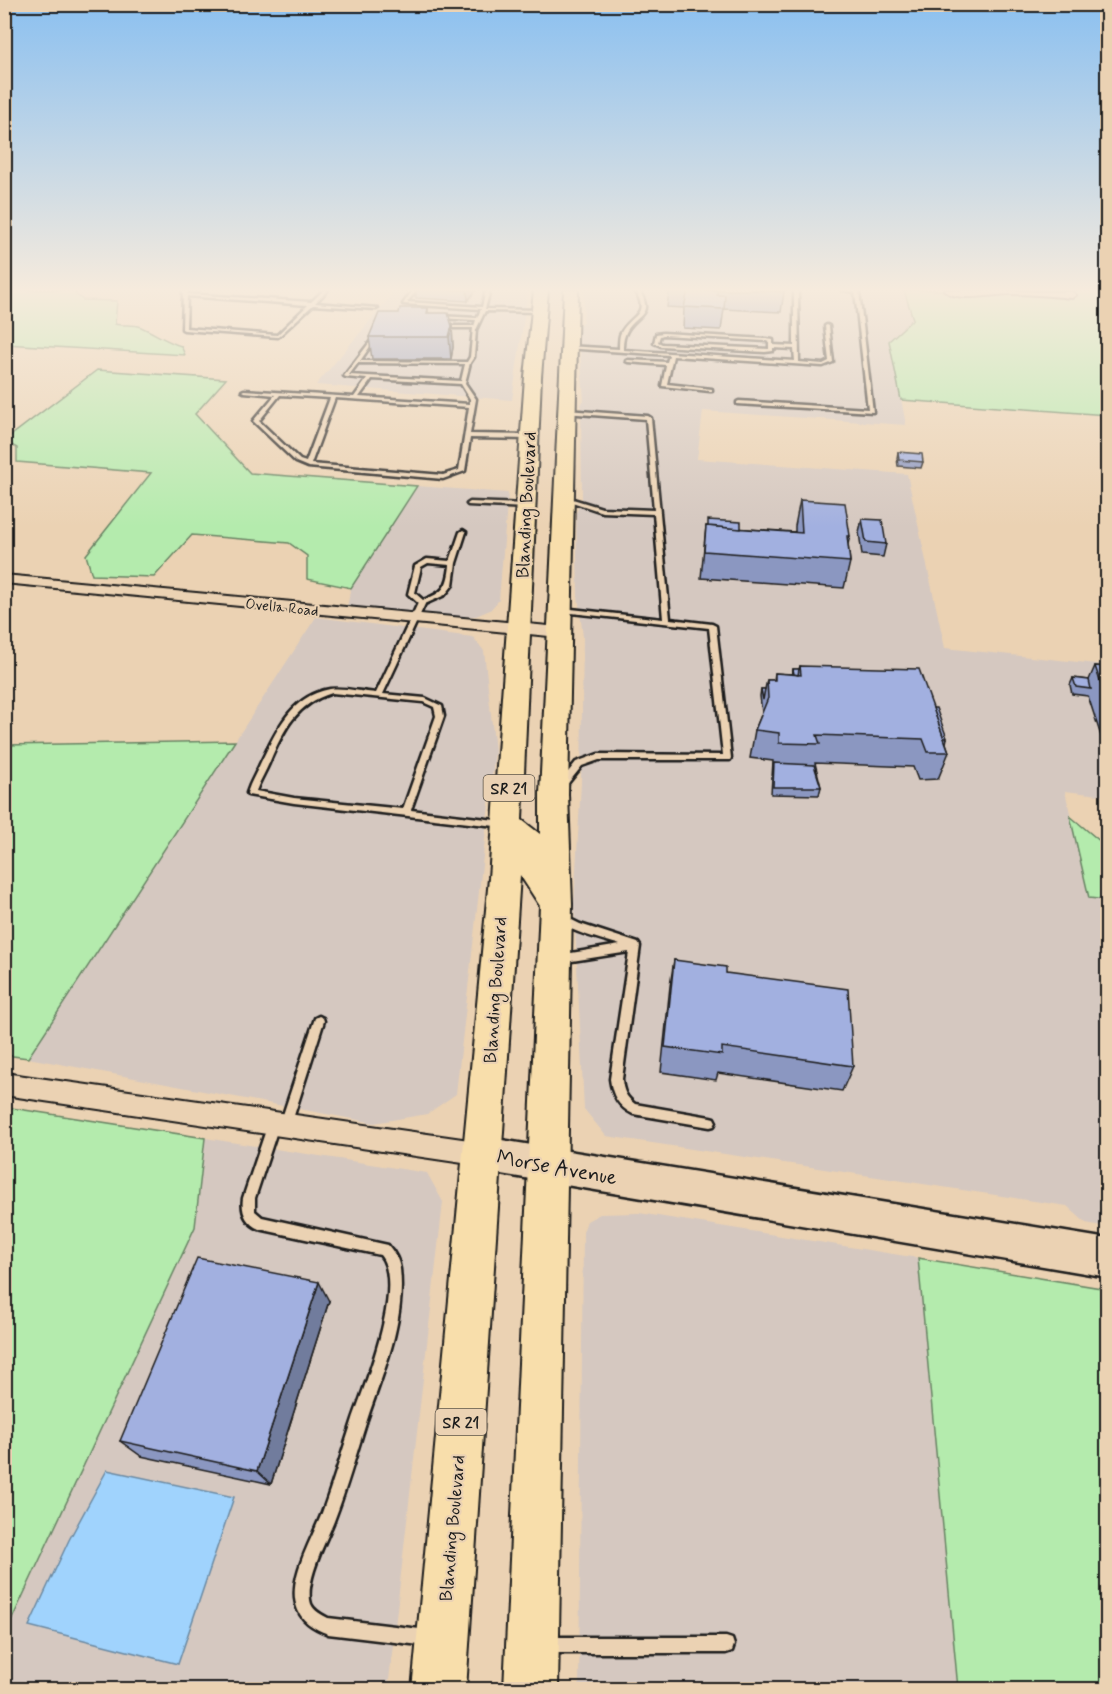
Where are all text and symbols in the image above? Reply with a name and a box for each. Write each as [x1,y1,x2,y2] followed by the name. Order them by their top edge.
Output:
[511,431,544,579] street label: Blanding Boulevard
[244,594,319,622] street label: Ovella Road
[484,775,534,801] road number: SR 21
[479,916,514,1064] street label: Blanding Boulevard
[494,1144,619,1192] street label: Morse Avenue
[436,1409,486,1435] road number: SR 21
[435,1454,472,1602] street label: Blanding Boulevard

